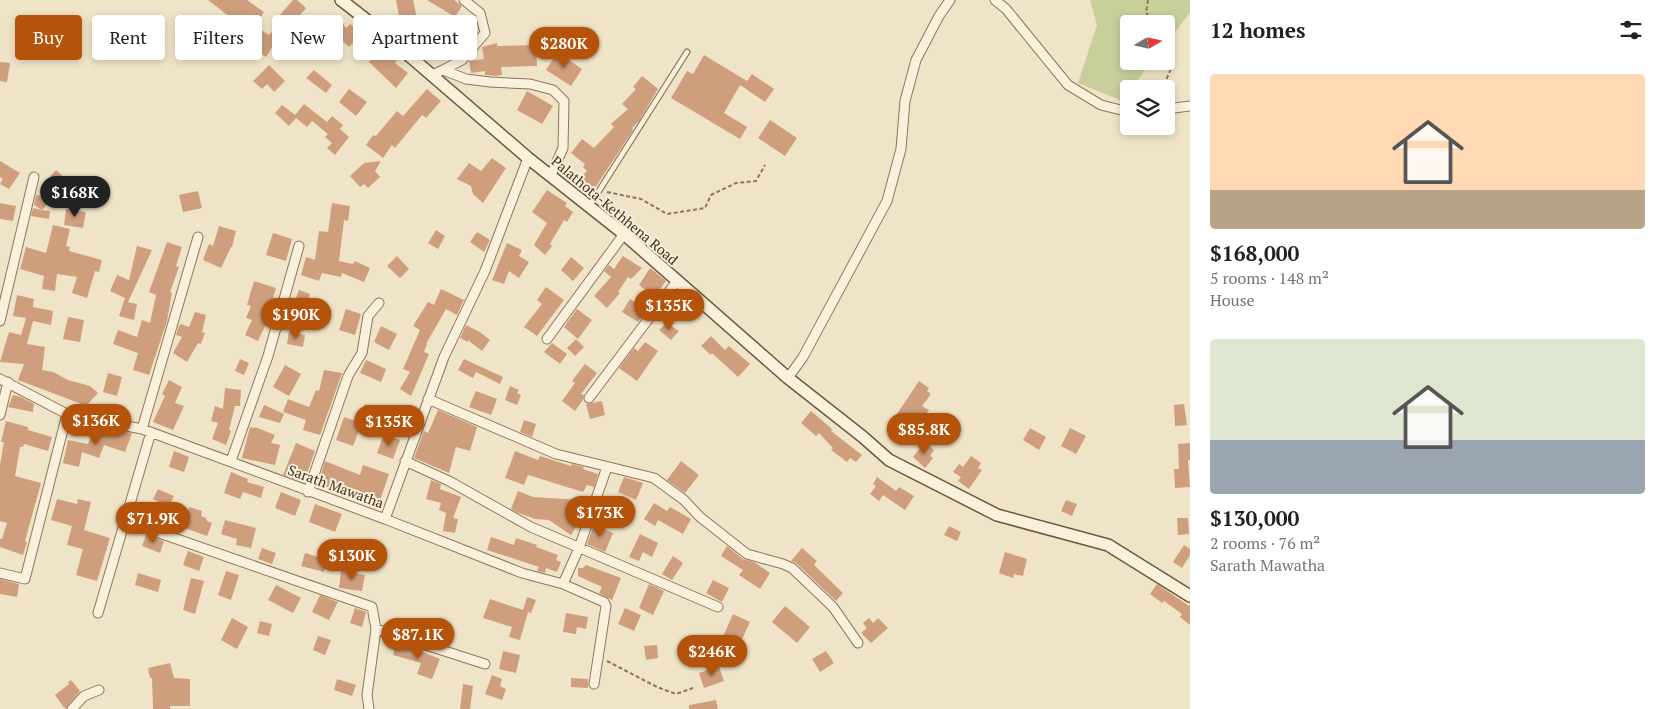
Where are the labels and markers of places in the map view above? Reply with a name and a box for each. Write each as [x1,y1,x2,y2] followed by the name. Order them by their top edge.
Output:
[529,27,599,69] pin: $280K
[40,176,110,218] pin: $168K
[634,288,704,331] pin: $135K
[261,298,331,340] pin: $190K
[61,404,131,446] pin: $136K
[354,404,424,447] pin: $135K
[883,412,965,455] pin: $85.8K
[565,496,635,538] pin: $173K
[112,502,194,544] pin: $71.9K
[317,538,387,581] pin: $130K
[377,618,459,660] pin: $87.1K
[677,634,747,677] pin: $246K

